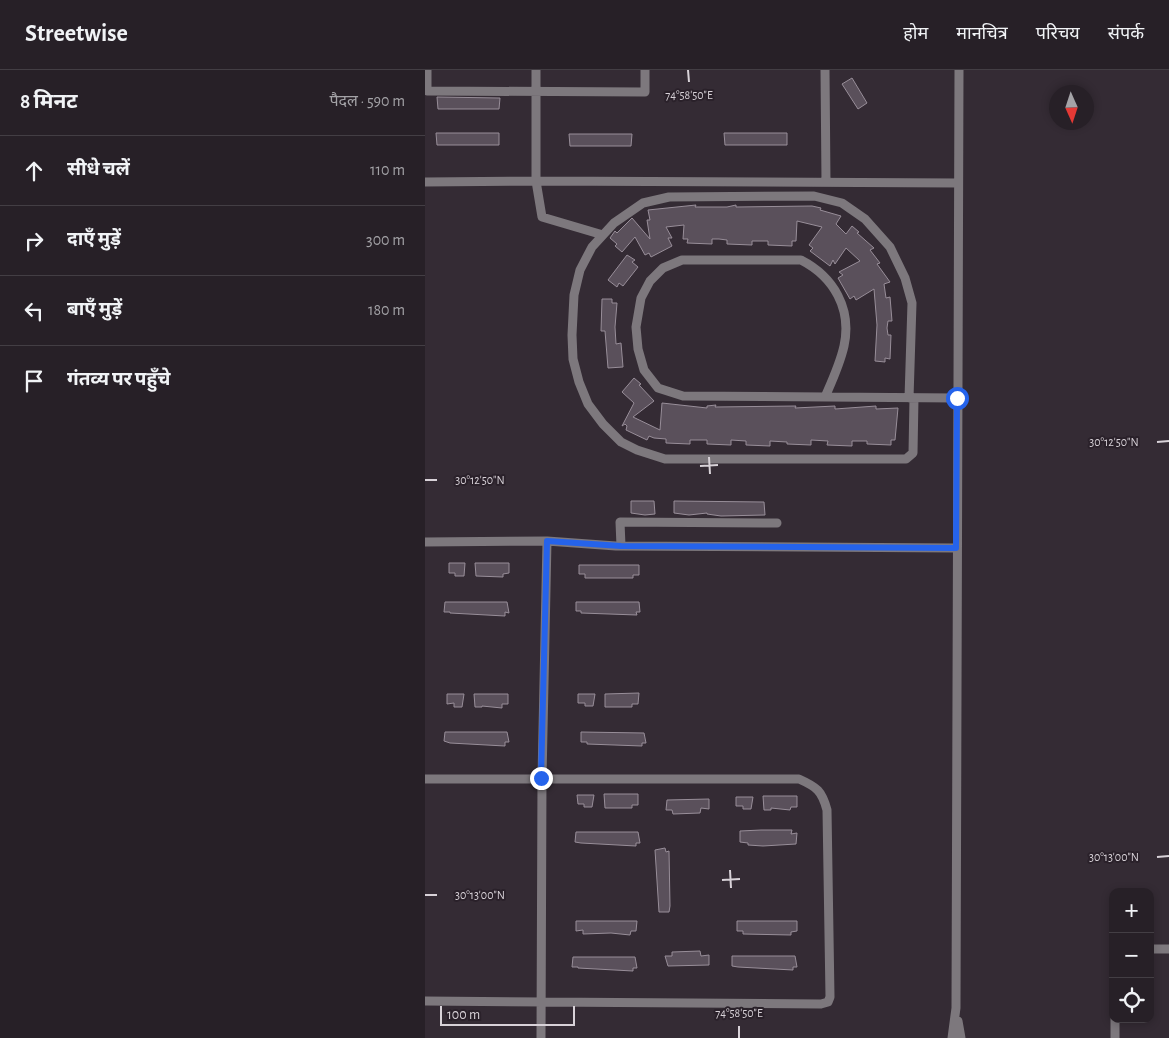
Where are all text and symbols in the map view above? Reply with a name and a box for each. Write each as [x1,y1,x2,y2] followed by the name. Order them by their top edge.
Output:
[25,22,128,46] text: Streetwise
[903,25,928,43] text: होम
[956,25,1008,43] text: मानचित्र
[1036,25,1080,43] text: परिचय
[1108,25,1144,43] text: संपर्क
[1049,85,1094,130] north arrow
[665,89,713,101] text: 74°58'50"E
[20,91,78,112] text: 8 मिनट
[330,93,405,109] text: पैदल · 590 m
[20,157,48,185] icon: ahead
[67,160,130,179] text: सीधे चलें
[370,162,405,178] text: 110 m
[20,227,48,255] icon: right
[67,230,121,249] text: दाएँ मुड़ें
[366,232,405,248] text: 300 m
[20,297,48,325] icon: left
[67,300,122,319] text: बाएँ मुड़ें
[368,302,405,318] text: 180 m
[20,367,48,395] icon: arrive
[67,370,170,389] text: गंतव्य पर पहुँचे
[946,387,969,410] route start
[1089,436,1139,448] text: 30°12'50"N
[455,474,505,486] text: 30°12'50"N
[530,767,553,790] route end
[1089,851,1139,863] text: 30°13'00"N
[1109,888,1154,1023] map controls
[1109,888,1154,933] button: +
[455,889,505,901] text: 30°13'00"N
[1109,933,1154,978] button: −
[1109,978,1154,1023] button: locate
[440,1003,575,1026] scale bar
[715,1007,763,1019] text: 74°58'50"E
[447,1008,480,1022] text: 100 m

